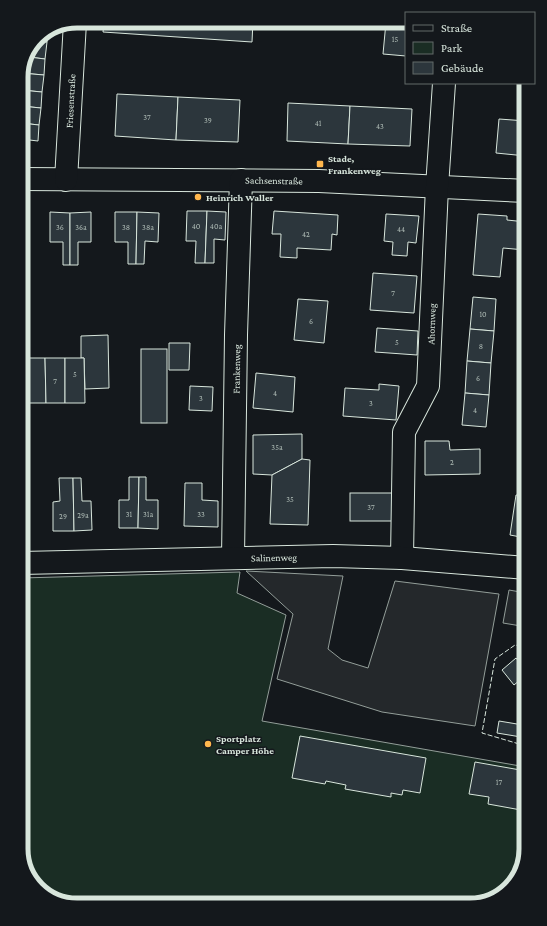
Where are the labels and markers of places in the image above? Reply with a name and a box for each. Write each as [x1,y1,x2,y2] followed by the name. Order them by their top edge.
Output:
[328,153,381,176] place label: Stade, Frankenweg
[315,159,325,169] marker: Stade, Frankenweg
[193,192,203,202] marker: Heinrich Waller
[206,192,274,203] place label: Heinrich Waller
[216,733,274,756] place label: Sportplatz Camper Höhe
[203,739,213,749] marker: Sportplatz Camper Höhe

